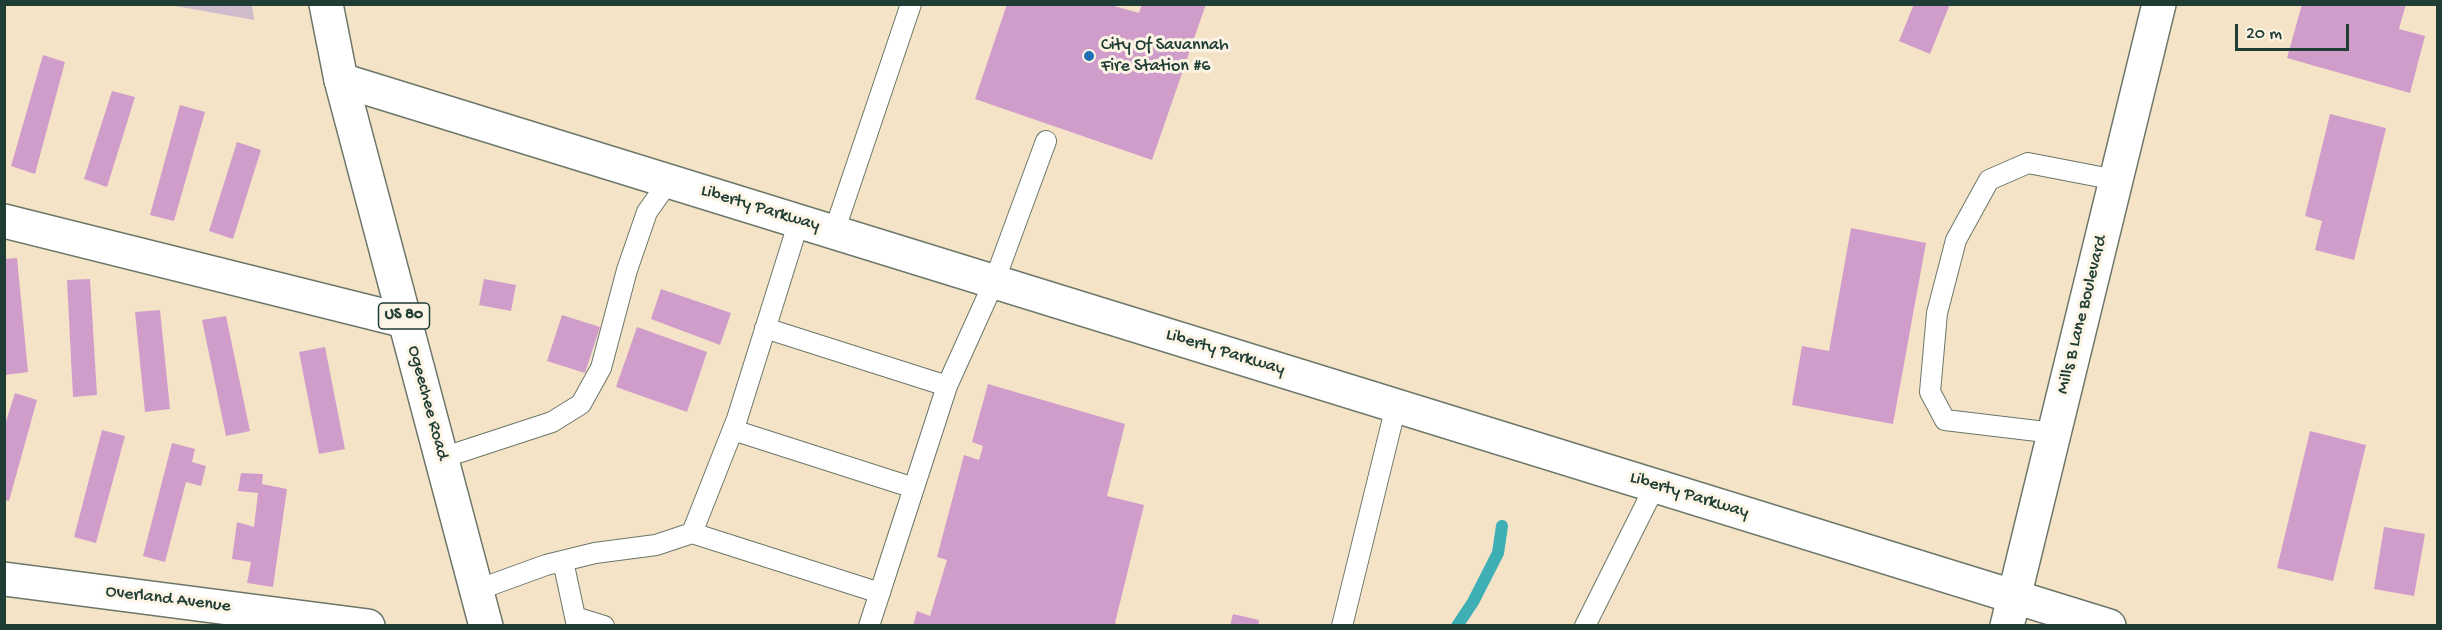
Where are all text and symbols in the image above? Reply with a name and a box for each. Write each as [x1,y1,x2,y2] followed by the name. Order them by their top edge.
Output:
[2238,12,2352,50] scale bar
[2246,24,2282,45] text: 20 m
[1101,35,1229,78] place label: City Of Savannah Fire Station #6
[1082,49,1096,63] marker: City Of Savannah Fire Station #6
[698,181,822,237] street label: Liberty Parkway
[2053,234,2113,396] street label: Mills B Lane Boulevard
[378,303,430,329] road number: US 80
[1163,325,1287,381] street label: Liberty Parkway
[401,343,453,463] street label: Ogeechee Road
[1627,468,1751,524] street label: Liberty Parkway
[104,582,232,618] street label: Overland Avenue

